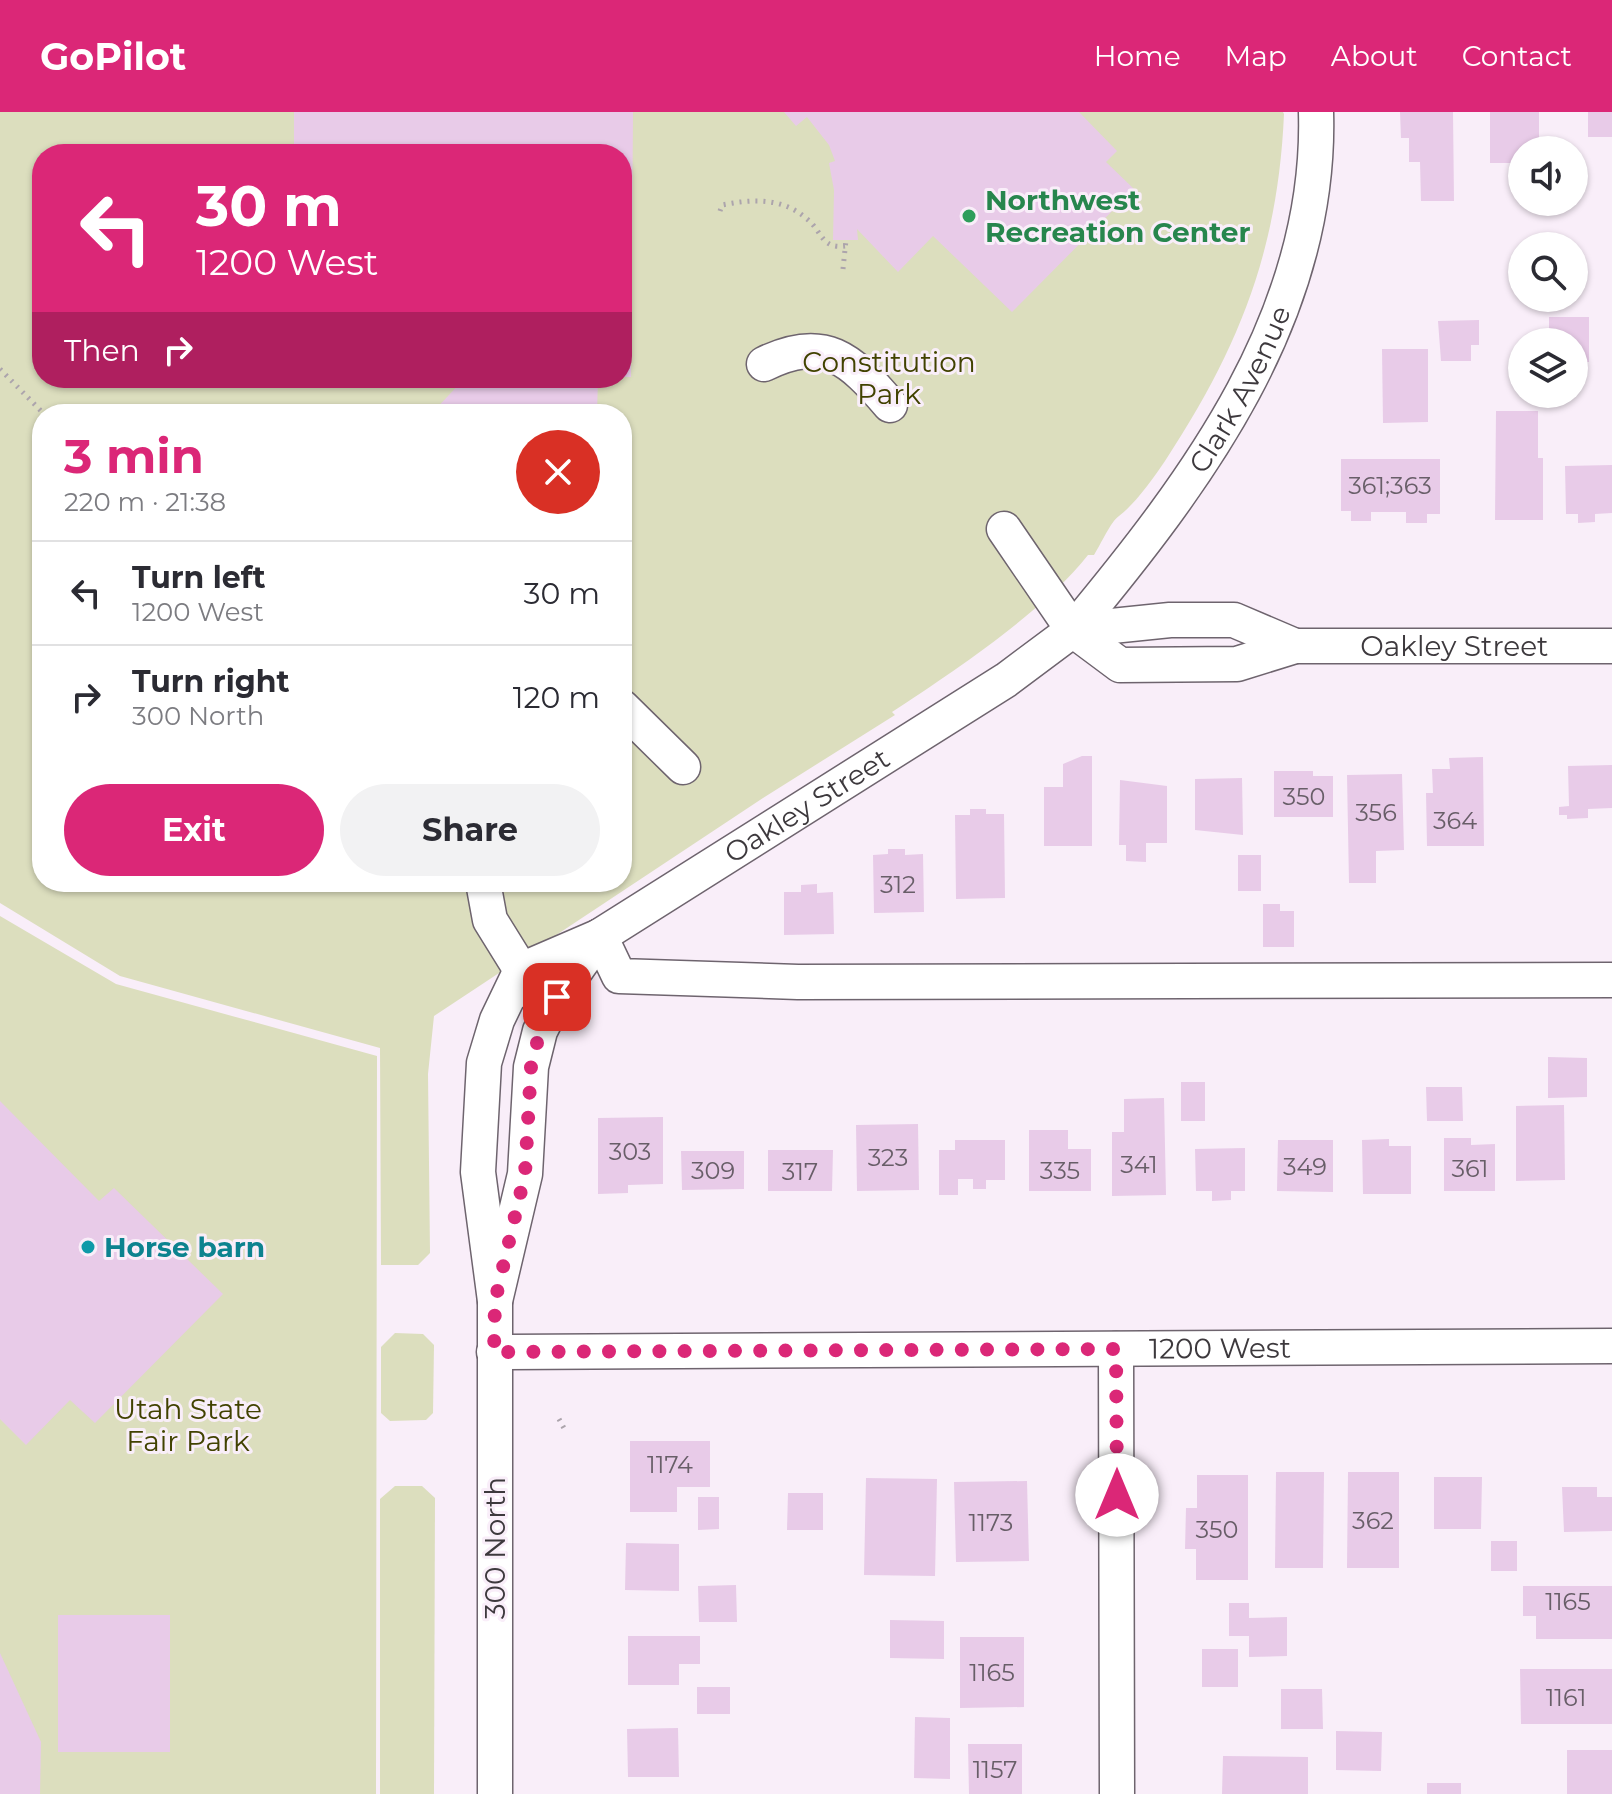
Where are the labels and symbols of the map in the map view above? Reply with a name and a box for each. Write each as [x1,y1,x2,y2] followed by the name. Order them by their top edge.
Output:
[985,183,1251,249] place label: Northwest Recreation Center
[960,207,978,225] marker: Northwest Recreation Center
[1181,301,1298,479] street label: Clark Avenue
[802,345,976,411] park label: Constitution Park
[1348,471,1432,500] house number: 361;363
[1360,629,1548,663] street label: Oakley Street
[718,741,896,870] street label: Oakley Street
[1283,782,1325,811] house number: 350
[1355,798,1397,827] house number: 356
[1433,806,1477,835] house number: 364
[880,870,916,899] house number: 312
[523,963,591,1031] pin
[609,1137,651,1166] house number: 303
[868,1143,908,1172] house number: 323
[1120,1150,1158,1179] house number: 341
[1283,1152,1327,1181] house number: 349
[1452,1154,1488,1183] house number: 361
[691,1156,735,1185] house number: 309
[1040,1156,1080,1185] house number: 335
[782,1157,818,1186] house number: 317
[104,1230,265,1264] place label: Horse barn
[79,1238,97,1256] marker: Horse barn
[1149,1331,1291,1365] street label: 1200 West
[114,1392,262,1458] park label: Utah State Fair Park
[647,1450,693,1479] house number: 1174
[1075,1453,1159,1537] position arrow
[478,1477,512,1619] street label: 300 North
[1352,1506,1394,1535] house number: 362
[969,1508,1013,1537] house number: 1173
[1196,1515,1238,1544] house number: 350
[1545,1587,1591,1616] house number: 1165
[969,1658,1015,1687] house number: 1165
[1546,1683,1586,1712] house number: 1161
[973,1755,1017,1784] house number: 1157

